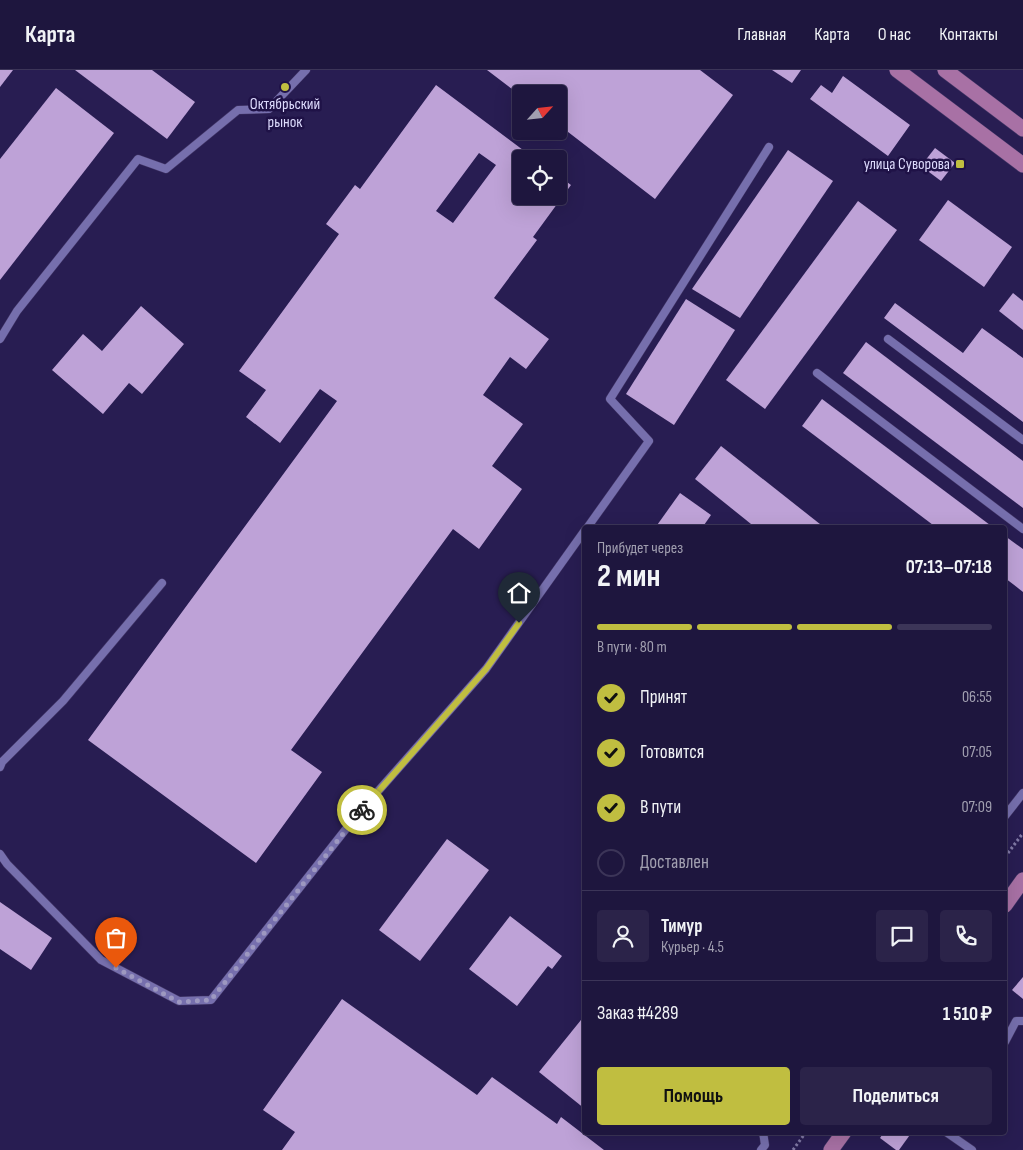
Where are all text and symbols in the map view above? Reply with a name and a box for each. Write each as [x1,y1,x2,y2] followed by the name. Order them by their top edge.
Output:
[25,20,75,49] text: Карта
[737,24,786,45] text: Главная
[814,24,850,45] text: Карта
[878,24,911,45] text: О нас
[939,24,998,45] text: Контакты
[279,81,291,93] marker: Октябрьский рынок
[512,85,568,140] north arrow
[512,85,567,205] map controls
[250,95,320,132] place label: Октябрьский рынок
[512,150,567,205] button: locate
[864,155,950,174] place label: улица Суворова
[954,158,966,170] marker: улица Суворова
[597,539,683,558] text: Прибудет через
[906,556,992,579] text: 07:13–07:18
[597,557,661,596] text: 2 мин
[498,572,540,623] pin
[505,579,533,607] icon: home
[597,638,667,657] text: В пути · 80 m
[597,684,625,712] icon: check
[640,686,687,709] text: Принят
[962,688,992,707] text: 06:55
[597,739,625,767] icon: check
[640,741,704,764] text: Готовится
[962,743,992,762] text: 07:05
[337,785,387,835] courier
[597,794,625,822] icon: check
[348,796,376,824] icon: bike
[640,796,681,819] text: В пути
[961,798,992,817] text: 07:09
[640,851,709,874] text: Доставлен
[597,910,649,962] button: person
[876,910,928,962] button: chat
[940,910,992,962] button: phone
[661,915,702,938] text: Тимур
[95,917,137,968] pin
[102,924,130,952] icon: bag
[661,938,724,957] text: Курьер · 4.5
[597,1002,678,1025] text: Заказ #4289
[943,1003,992,1026] text: 1 510 ₽
[597,1067,790,1125] button: Помощь
[800,1067,992,1125] button: Поделиться

